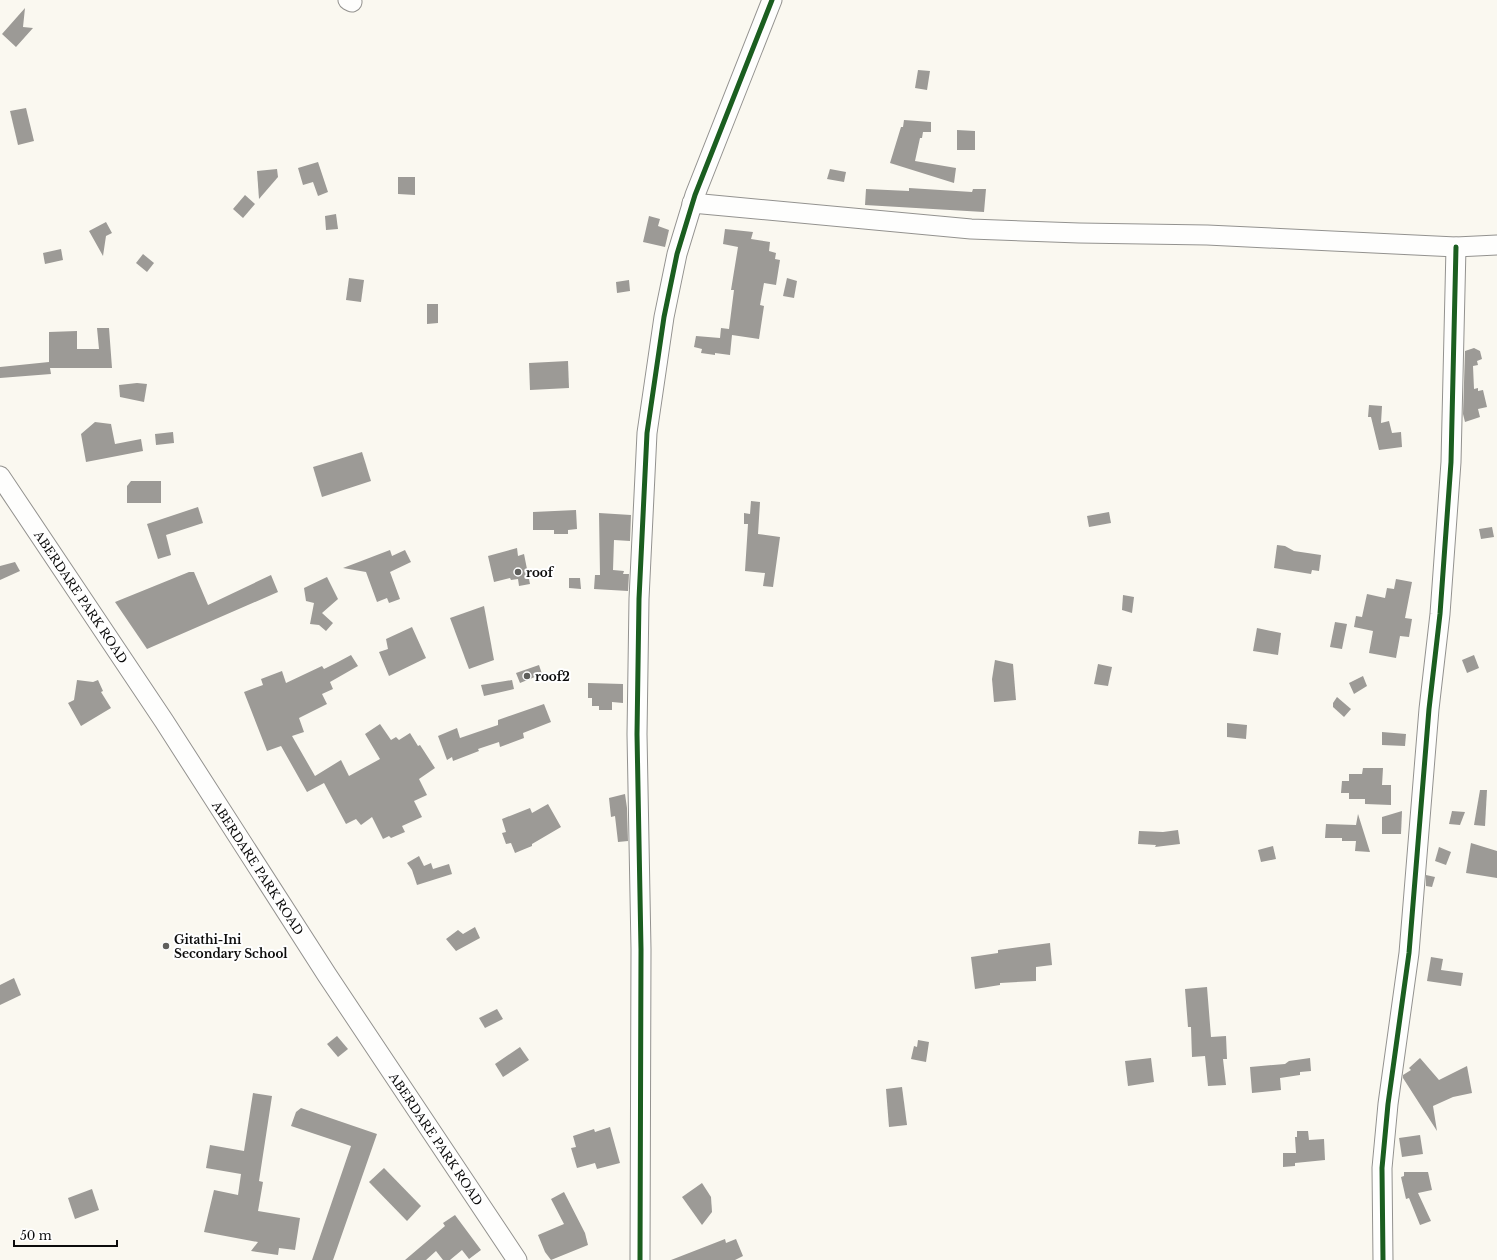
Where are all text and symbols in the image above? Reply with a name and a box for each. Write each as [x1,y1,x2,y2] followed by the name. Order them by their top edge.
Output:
[30,527,131,666] street label: ABERDARE PARK ROAD
[526,565,555,580] place label: roof
[513,567,523,577] marker: roof
[535,669,570,684] place label: roof2
[522,671,532,681] marker: roof2
[209,797,307,938] street label: ABERDARE PARK ROAD
[174,932,288,961] place label: Gitathi-Ini Secondary School
[161,941,171,951] marker: Gitathi-Ini Secondary School
[385,1069,486,1208] street label: ABERDARE PARK ROAD
[14,1222,117,1248] scale bar
[20,1228,52,1243] text: 50 m

